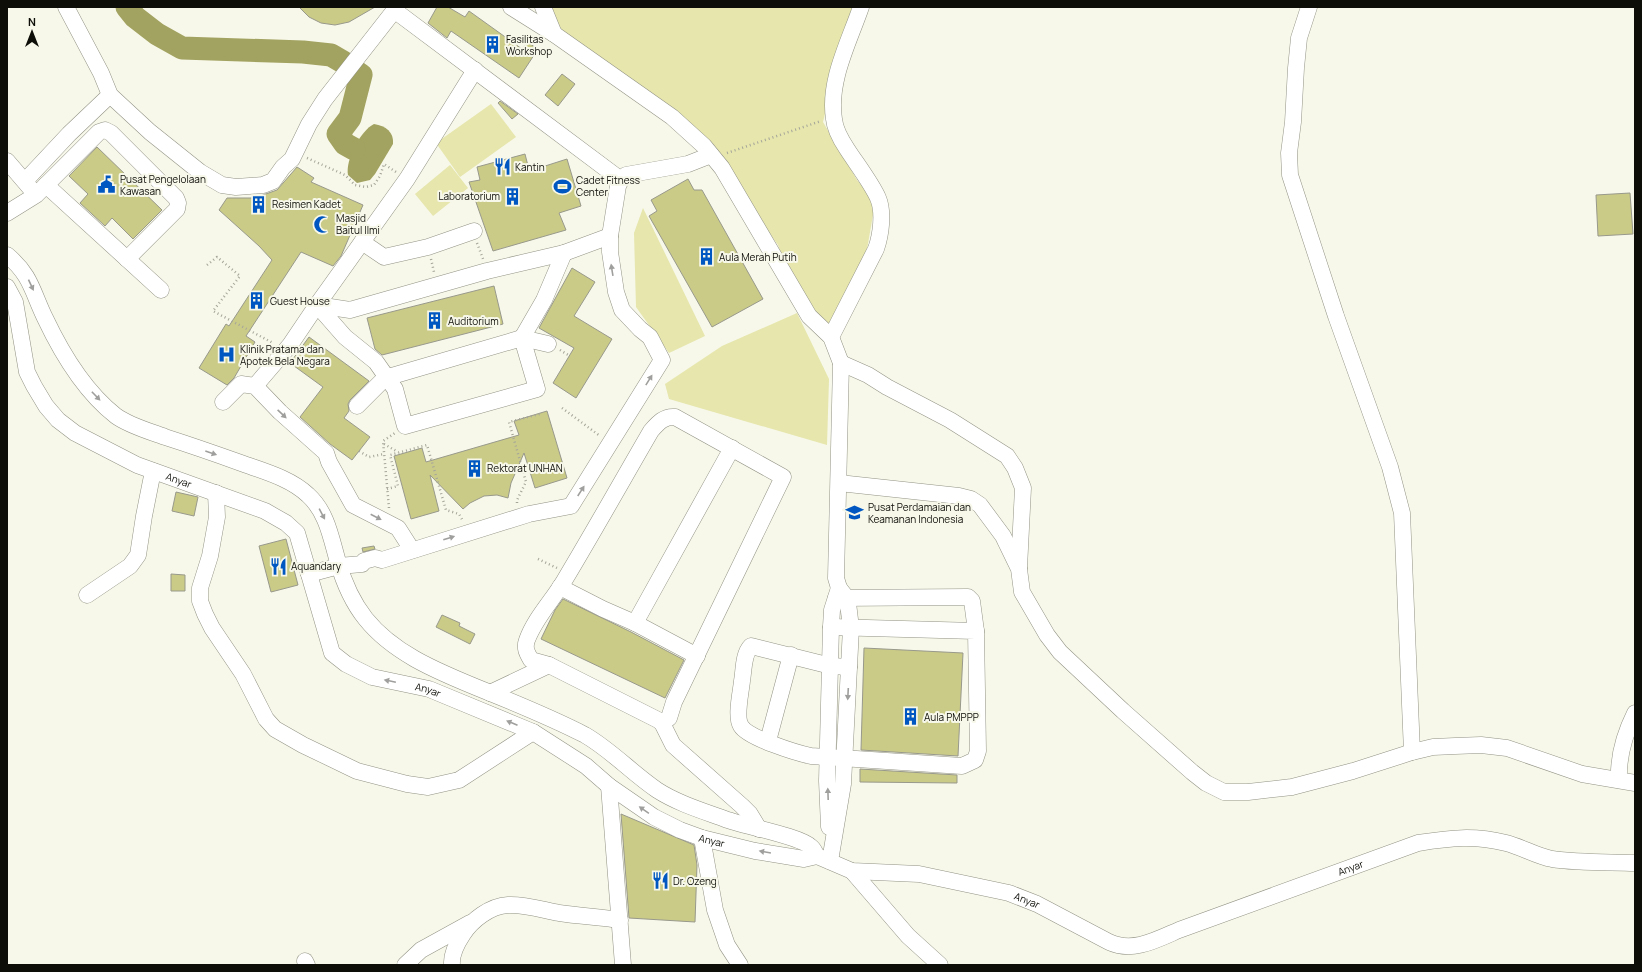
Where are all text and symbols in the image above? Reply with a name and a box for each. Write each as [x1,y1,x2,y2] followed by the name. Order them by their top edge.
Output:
[12,12,52,52] north arrow
[28,14,36,29] text: N
[506,32,552,58] place label: Fasilitas Workshop
[483,35,503,55] building icon: Fasilitas Workshop
[492,157,512,177] restaurant icon: Kantin
[515,160,545,174] place label: Kantin
[120,172,206,198] place label: Pusat Pengelolaan Kawasan
[576,173,640,199] place label: Cadet Fitness Center
[97,175,117,195] public building icon: Pusat Pengelolaan Kawasan
[553,176,573,196] sports icon: Cadet Fitness Center
[503,186,523,206] building icon: Laboratorium
[438,189,500,203] place label: Laboratorium
[249,194,269,214] building icon: Resimen Kadet
[272,197,341,211] place label: Resimen Kadet
[336,211,380,237] place label: Masjid Baitul Ilmi
[313,214,333,234] mosque icon: Masjid Baitul Ilmi
[696,247,716,267] building icon: Aula Merah Putih
[719,250,797,264] place label: Aula Merah Putih
[609,264,615,276] one-way arrow
[28,279,34,290] one-way arrow
[247,291,267,311] building icon: Guest House
[270,294,330,308] place label: Guest House
[425,311,445,331] building icon: Auditorium
[448,314,499,328] place label: Auditorium
[240,342,330,368] place label: Klinik Pratama dan Apotek Bela Negara
[217,345,237,365] hospital icon: Klinik Pratama dan Apotek Bela Negara
[646,374,653,386] one-way arrow
[91,391,101,401] one-way arrow
[277,409,288,418] one-way arrow
[205,450,217,456] one-way arrow
[464,458,484,478] building icon: Rektorat UNHAN
[487,461,563,475] place label: Rektorat UNHAN
[164,469,194,491] street label: Anyar
[577,485,584,496] one-way arrow
[868,500,971,526] place label: Pusat Perdamaian dan Keamanan Indonesia
[845,503,865,523] school or university icon: Pusat Perdamaian dan Keamanan Indonesia
[318,508,325,519] one-way arrow
[371,514,382,520] one-way arrow
[443,535,455,541] one-way arrow
[268,556,288,576] restaurant icon: Aquandary
[291,559,342,573] place label: Aquandary
[384,677,396,683] one-way arrow
[414,679,443,700] street label: Anyar
[844,688,851,700] one-way arrow
[901,707,921,727] building icon: Aula PMPPP
[924,710,979,724] place label: Aula PMPPP
[506,720,518,726] one-way arrow
[824,788,831,800] one-way arrow
[639,806,649,814] one-way arrow
[697,830,727,850] street label: Anyar
[759,849,771,855] one-way arrow
[1336,856,1366,879] street label: Anyar
[650,871,670,891] restaurant icon: Dr. Ozeng
[673,874,717,888] place label: Dr. Ozeng
[1012,889,1043,912] street label: Anyar

